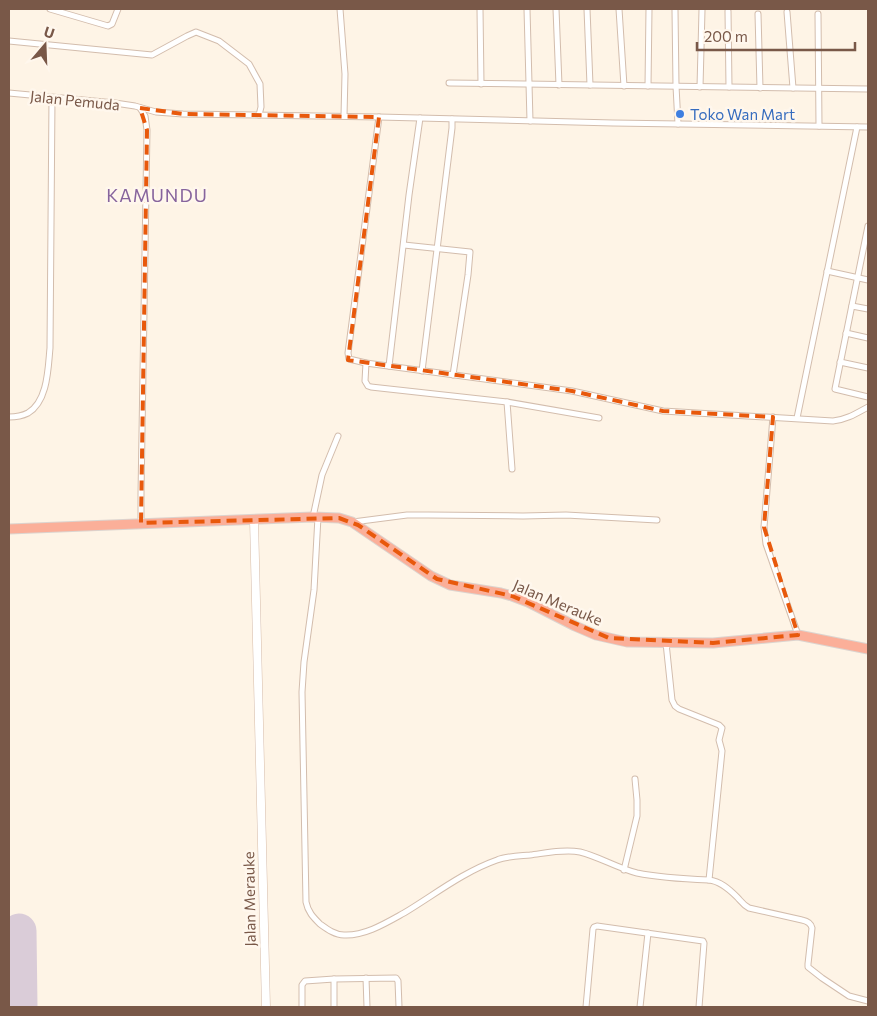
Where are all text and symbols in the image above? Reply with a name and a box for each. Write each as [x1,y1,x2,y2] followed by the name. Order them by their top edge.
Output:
[20,20,70,70] north arrow
[697,20,854,52] scale bar
[42,23,57,42] text: U
[704,27,748,45] text: 200 m
[29,86,121,114] street label: Jalan Pemuda
[690,105,795,123] place label: Toko Wan Mart
[674,108,686,120] marker: Toko Wan Mart
[106,184,208,206] district label: KAMUNDU
[511,575,605,629] street label: Jalan Merauke
[239,851,259,947] street label: Jalan Merauke

